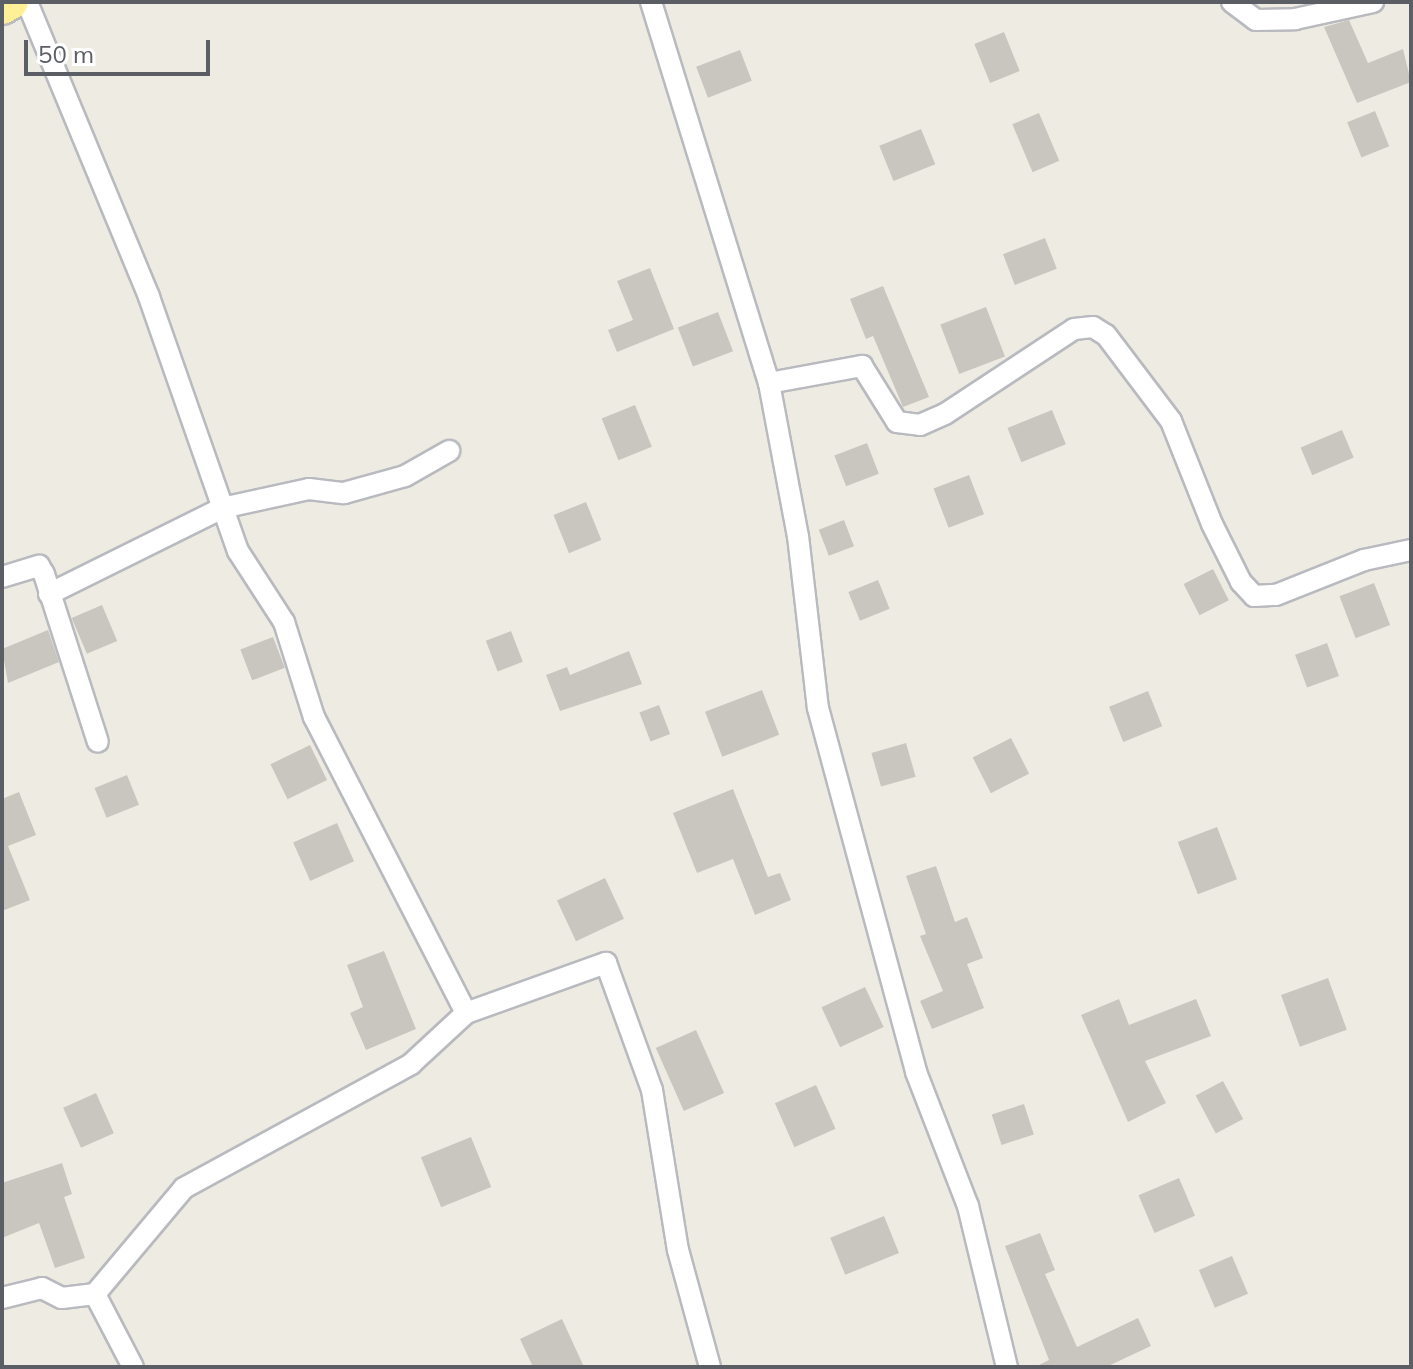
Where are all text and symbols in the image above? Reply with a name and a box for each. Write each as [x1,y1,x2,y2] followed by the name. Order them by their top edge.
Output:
[28,24,214,74] scale bar
[38,39,94,69] text: 50 m

